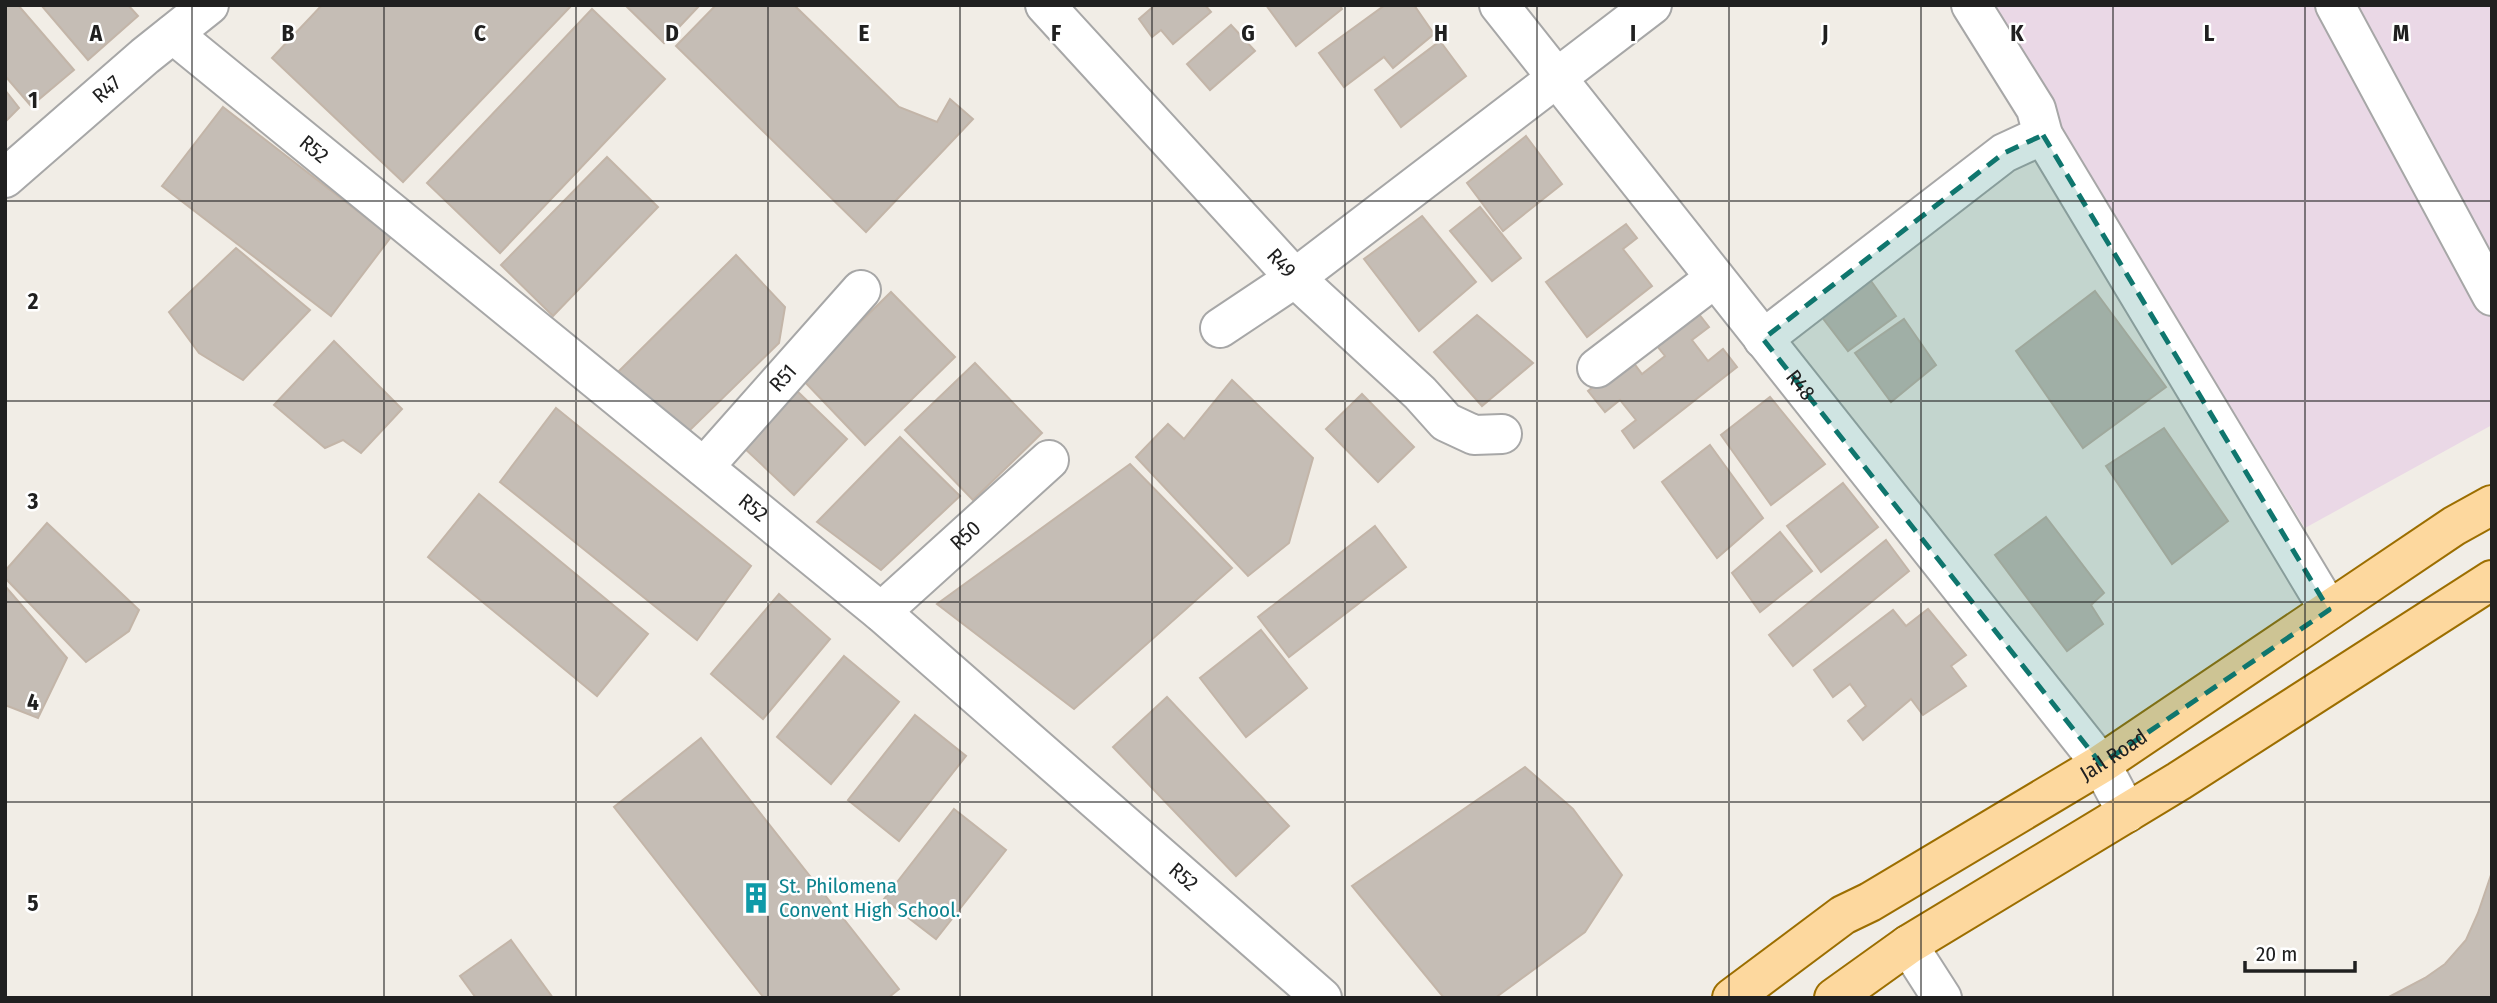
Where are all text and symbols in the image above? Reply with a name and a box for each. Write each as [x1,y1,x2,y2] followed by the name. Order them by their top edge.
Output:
[89,19,103,47] text: A
[282,19,295,47] text: B
[474,19,486,47] text: C
[665,19,679,47] text: D
[859,19,870,47] text: E
[1051,19,1061,47] text: F
[1241,19,1255,47] text: G
[1434,19,1448,47] text: H
[1630,19,1636,47] text: I
[1821,19,1828,47] text: J
[2010,19,2024,47] text: K
[2204,19,2215,47] text: L
[2393,19,2409,47] text: M
[87,70,126,109] street label: R47
[28,86,38,114] text: 1
[294,129,334,169] street label: R52
[1261,243,1301,283] street label: R49
[27,287,39,315] text: 2
[764,359,802,397] street label: R51
[1780,364,1820,405] street label: R48
[27,487,39,515] text: 3
[733,488,773,527] street label: R52
[945,515,986,556] street label: R50
[27,688,39,716] text: 4
[2075,724,2152,787] street label: Jail Road
[1164,857,1203,896] street label: R52
[779,873,960,923] place label: St. Philomena Convent High School.
[739,881,773,915] building icon: St. Philomena Convent High School.
[27,889,39,917] text: 5
[2245,930,2355,974] scale bar
[2256,941,2297,967] text: 20 m

